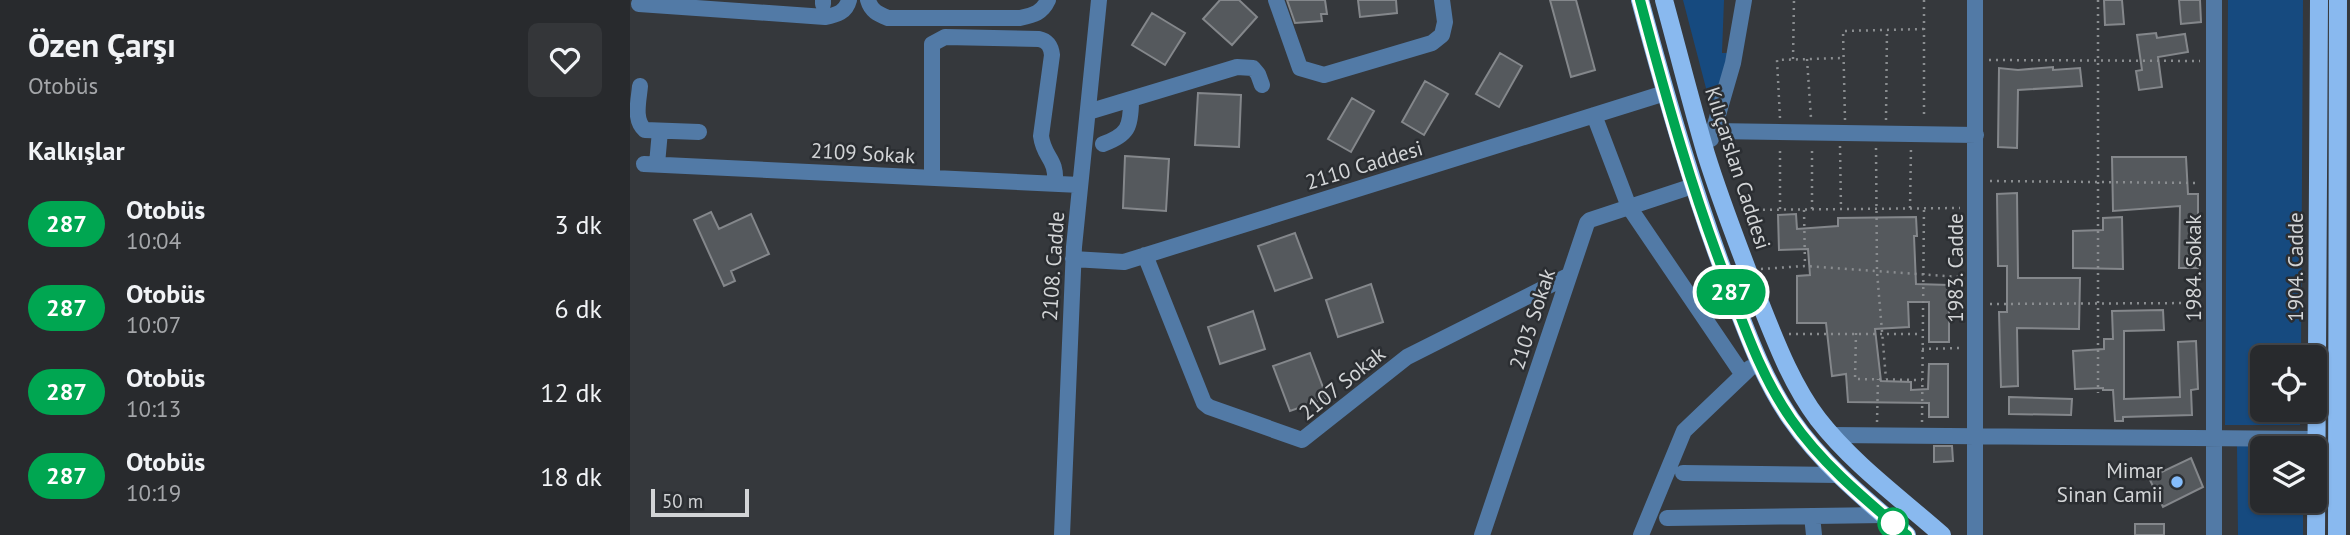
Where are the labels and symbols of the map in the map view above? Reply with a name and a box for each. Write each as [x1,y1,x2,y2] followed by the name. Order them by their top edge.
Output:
[1699,83,1777,253] street label: Kılıçarslan Caddesi
[1302,134,1426,196] street label: 2110 Caddesi
[810,137,916,169] street label: 2109 Sokak
[1036,210,1070,322] street label: 2108. Cadde
[2282,212,2309,322] street label: 1904. Cadde
[1942,213,1969,323] street label: 1983. Cadde
[2180,214,2207,322] street label: 1984. Sokak
[1503,265,1561,373] street label: 2103 Sokak
[1691,269,1771,315] line badge: 287
[1293,340,1391,426] street label: 2107 Sokak
[2057,457,2163,508] place label: Mimar Sinan Camii
[2169,474,2185,490] marker: Mimar Sinan Camii
[651,486,749,518] scale bar
[1878,508,1908,535] unlabelled marker

